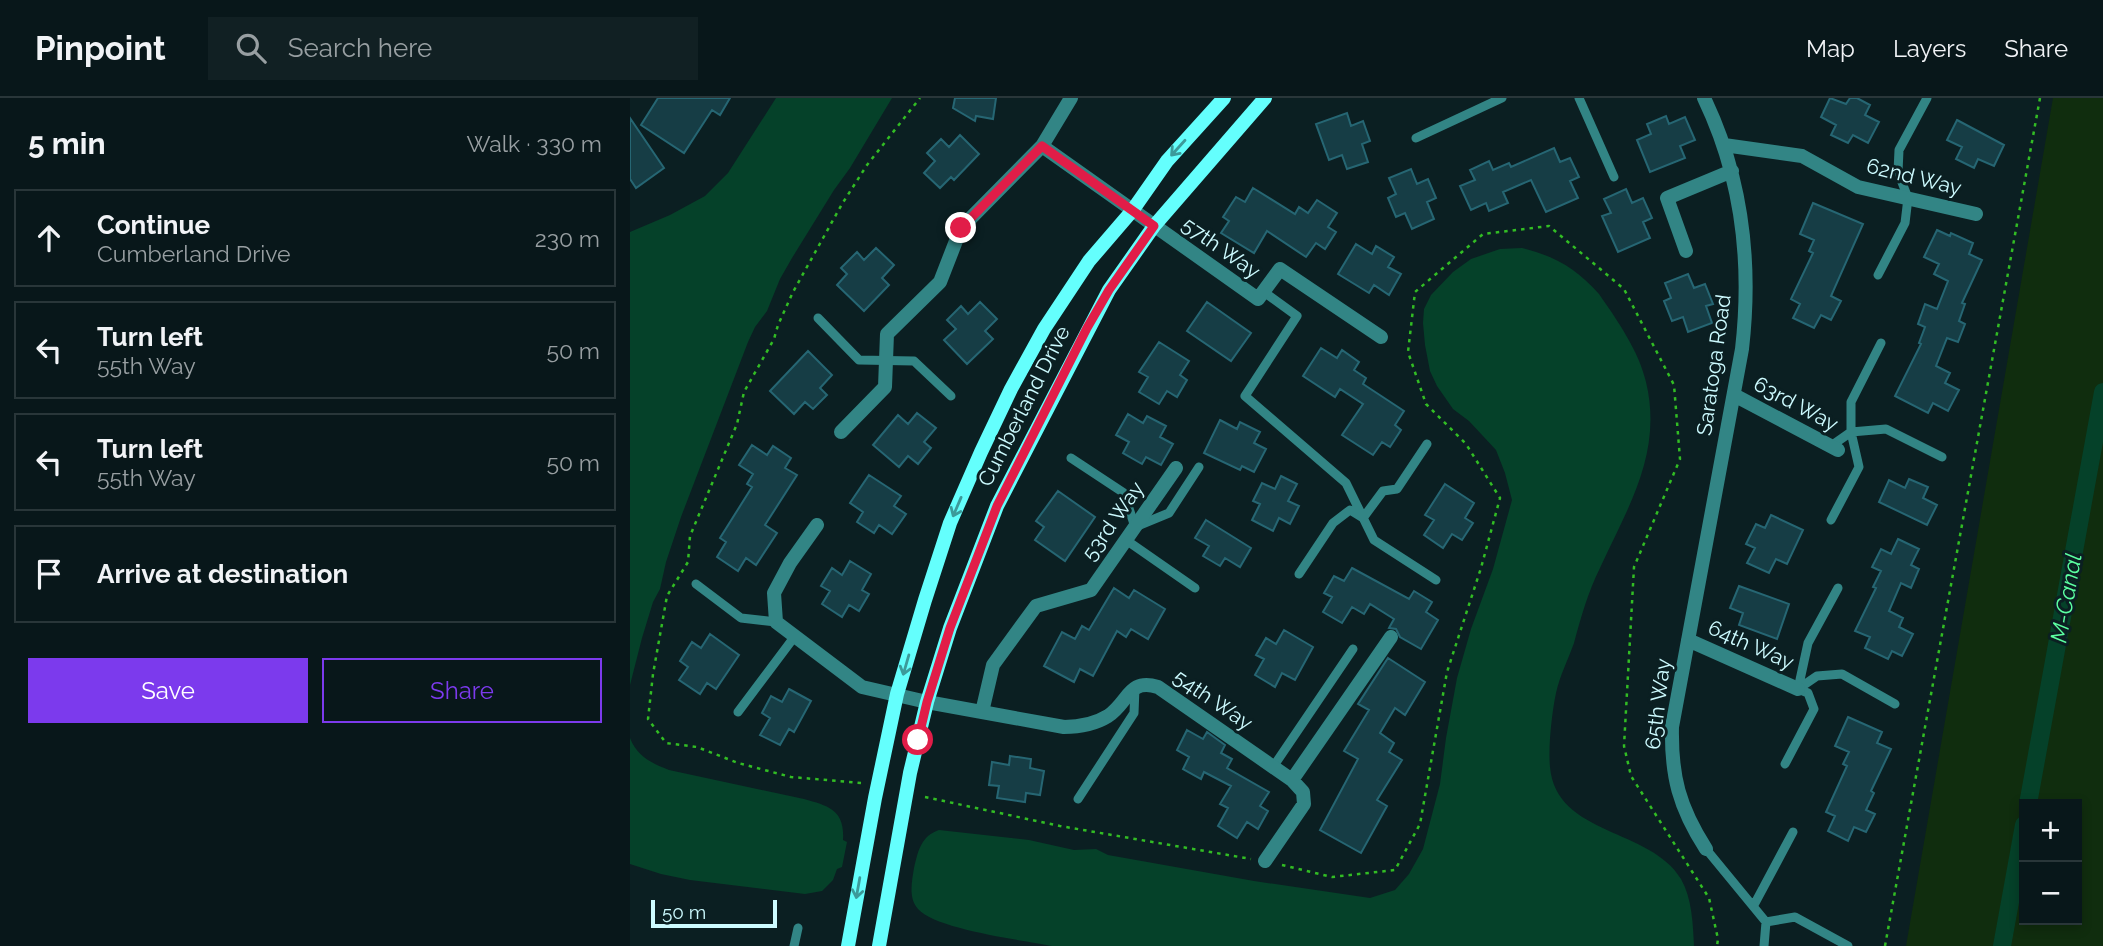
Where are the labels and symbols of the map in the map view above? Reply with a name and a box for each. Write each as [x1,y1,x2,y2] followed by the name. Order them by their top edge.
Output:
[1171,139,1187,157] one-way arrow
[1864,153,1964,200] street label: 62nd Way
[945,212,976,243] route end
[1177,212,1265,284] street label: 57th Way
[1691,293,1736,437] street label: Saratoga Road
[972,321,1075,490] street label: Cumberland Drive
[1750,371,1843,436] street label: 63rd Way
[1076,476,1149,565] street label: 53rd Way
[950,496,963,517] one-way arrow
[2044,551,2087,645] water label: M-Canal
[1704,615,1798,675] street label: 64th Way
[898,654,911,676] one-way arrow
[1640,657,1675,751] street label: 65th Way
[1169,664,1258,735] street label: 54th Way
[902,724,933,755] route start
[851,876,864,898] one-way arrow
[651,897,777,929] scale bar

